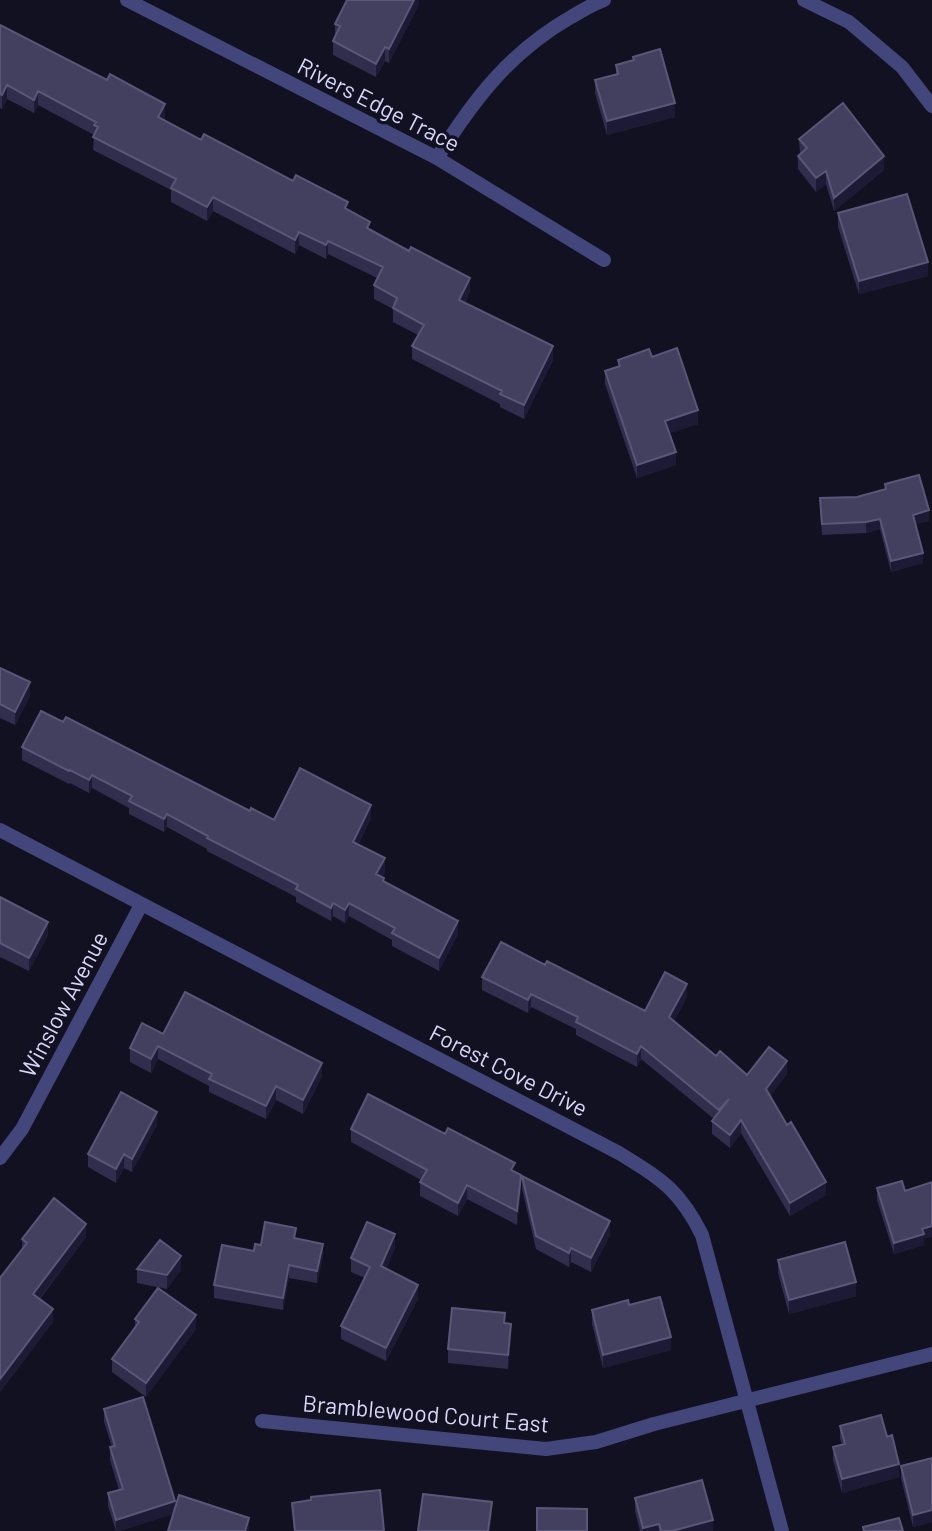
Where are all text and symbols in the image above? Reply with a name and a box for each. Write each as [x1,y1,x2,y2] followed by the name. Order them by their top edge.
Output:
[293,51,465,157] street label: Rivers Edge Trace
[13,926,113,1082] street label: Winslow Avenue
[425,1018,593,1122] street label: Forest Cove Drive
[302,1388,550,1438] street label: Bramblewood Court East

